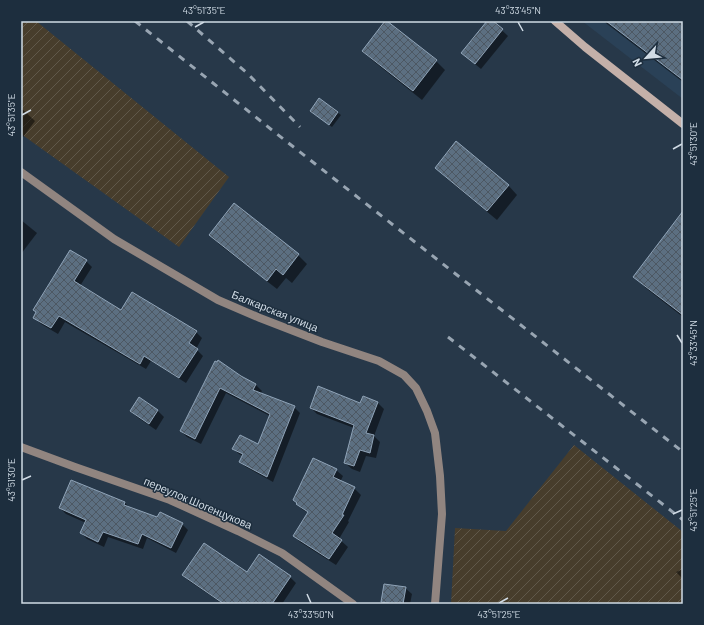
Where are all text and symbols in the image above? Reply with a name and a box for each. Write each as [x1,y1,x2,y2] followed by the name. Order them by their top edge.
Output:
[182,4,226,16] text: 43°51'35"E
[495,4,541,16] text: 43°33'45"N
[626,38,666,78] north arrow
[629,57,644,69] text: N
[5,93,17,137] text: 43°51'35"E
[687,122,699,166] text: 43°51'30"E
[230,287,321,334] street label: Балкарская улица
[687,320,699,366] text: 43°33'45"N
[5,458,17,502] text: 43°51'30"E
[142,474,255,532] street label: переулок Шогенцукова
[687,488,699,532] text: 43°51'25"E
[288,608,334,620] text: 43°33'50"N
[477,608,521,620] text: 43°51'25"E

